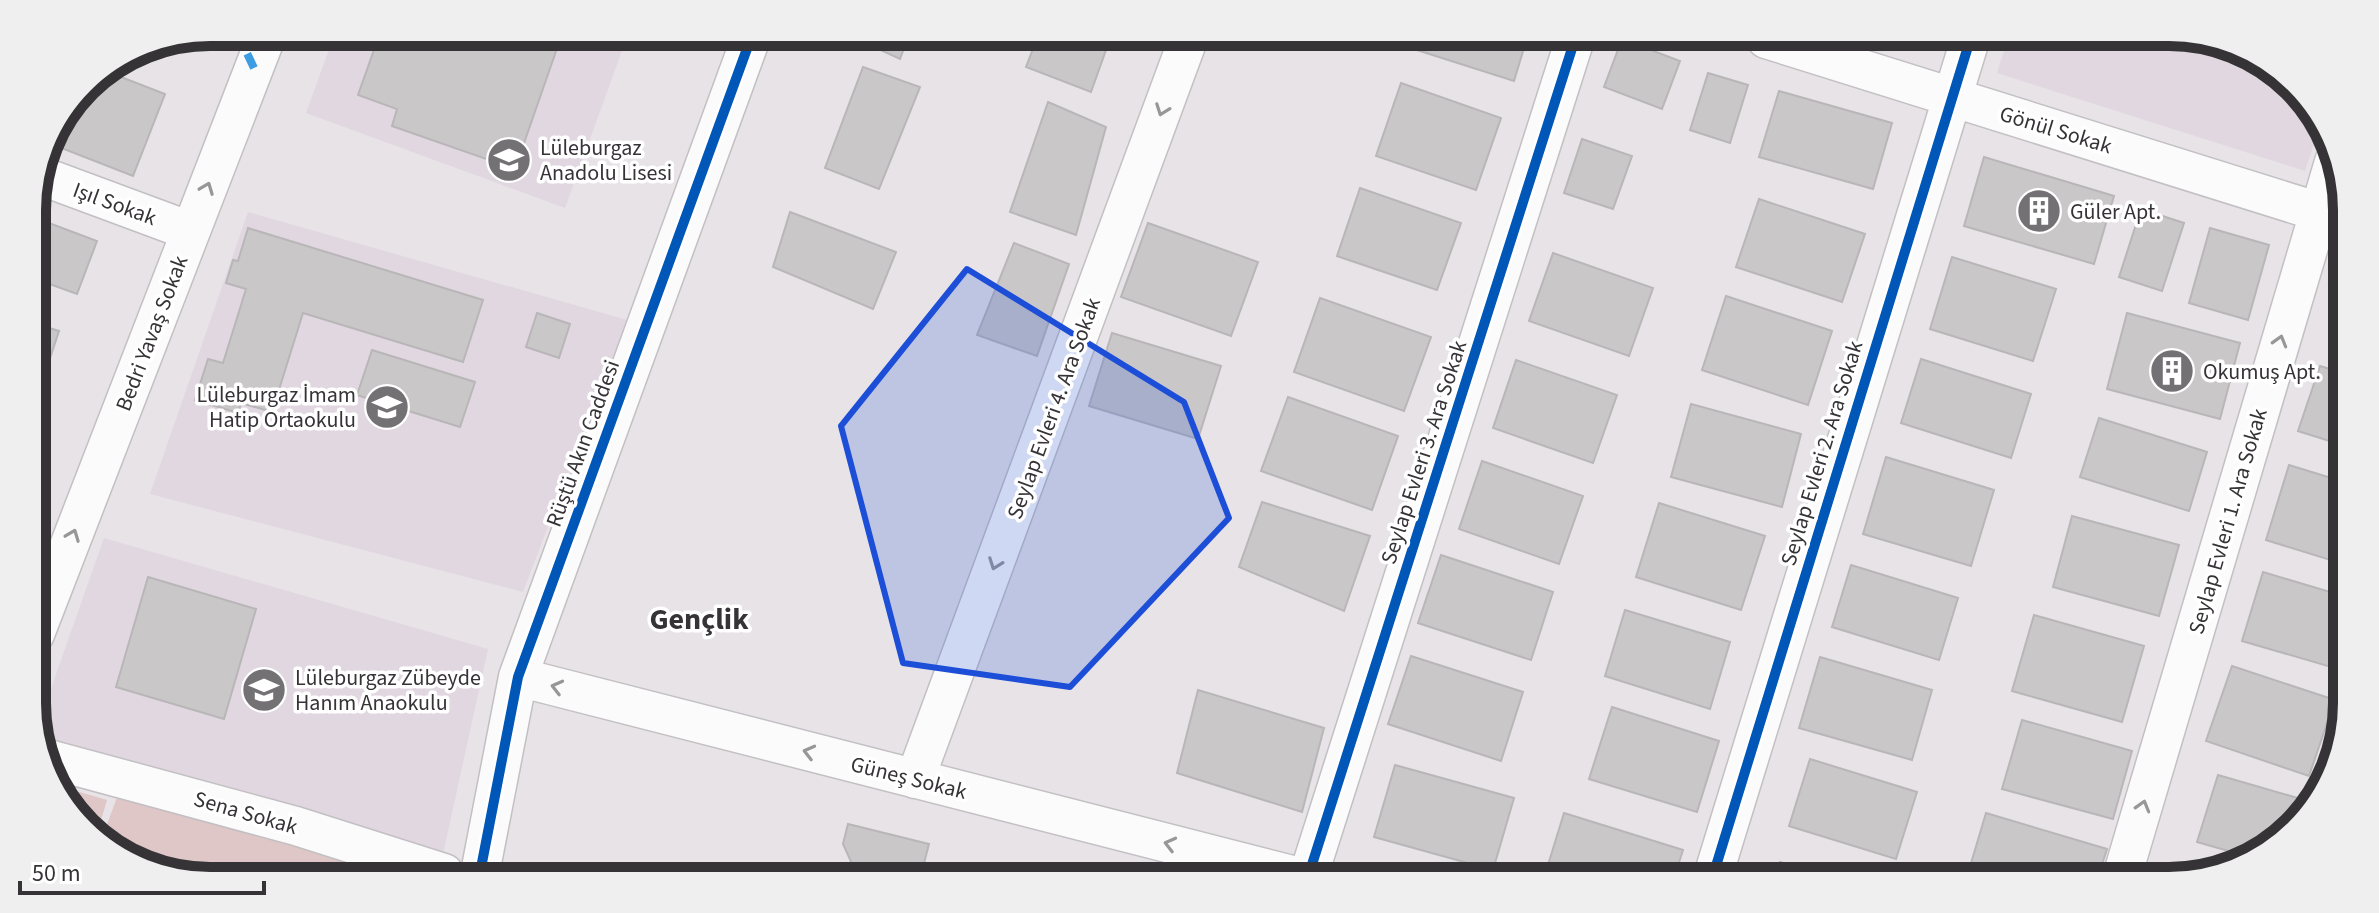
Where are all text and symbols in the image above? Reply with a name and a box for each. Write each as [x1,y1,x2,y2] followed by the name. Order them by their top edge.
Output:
[1996,98,2116,162] street label: Gönül Sokak
[1156,102,1172,116] one-way arrow
[540,132,672,189] place label: Lüleburgaz Anadolu Lisesi
[485,136,533,184] school or university icon: Lüleburgaz Anadolu Lisesi
[68,174,161,234] street label: Işıl Sokak
[197,182,214,196] one-way arrow
[2015,187,2063,235] building icon: Güler Apt.
[2070,196,2161,228] place label: Güler Apt.
[108,251,196,416] street label: Bedri Yavaş Sokak
[999,293,1109,524] street label: Seylap Evleri 4. Ara Sokak
[2271,335,2287,349] one-way arrow
[1373,336,1475,568] street label: Seylap Evleri 3. Ara Sokak
[1772,337,1871,570] street label: Seylap Evleri 2. Ara Sokak
[2148,347,2196,395] building icon: Okumuş Apt.
[538,355,628,531] street label: Rüştü Akın Caddesi
[2203,356,2321,388] place label: Okumuş Apt.
[197,379,356,436] place label: Lüleburgaz İmam Hatip Ortaokulu
[363,383,411,431] school or university icon: Lüleburgaz İmam Hatip Ortaokulu
[2180,404,2276,638] street label: Seylap Evleri 1. Ara Sokak
[63,529,80,543] one-way arrow
[988,556,1005,570] one-way arrow
[649,598,749,641] district label: Gençlik
[295,662,481,719] place label: Lüleburgaz Zübeyde Hanım Anaokulu
[240,666,288,714] school or university icon: Lüleburgaz Zübeyde Hanım Anaokulu
[551,680,565,697] one-way arrow
[803,744,817,761] one-way arrow
[847,748,970,808] street label: Güneş Sokak
[190,783,301,843] street label: Sena Sokak
[2134,799,2150,813] one-way arrow
[1163,836,1177,853] one-way arrow
[20,845,264,895] scale bar
[32,856,81,891] text: 50 m

